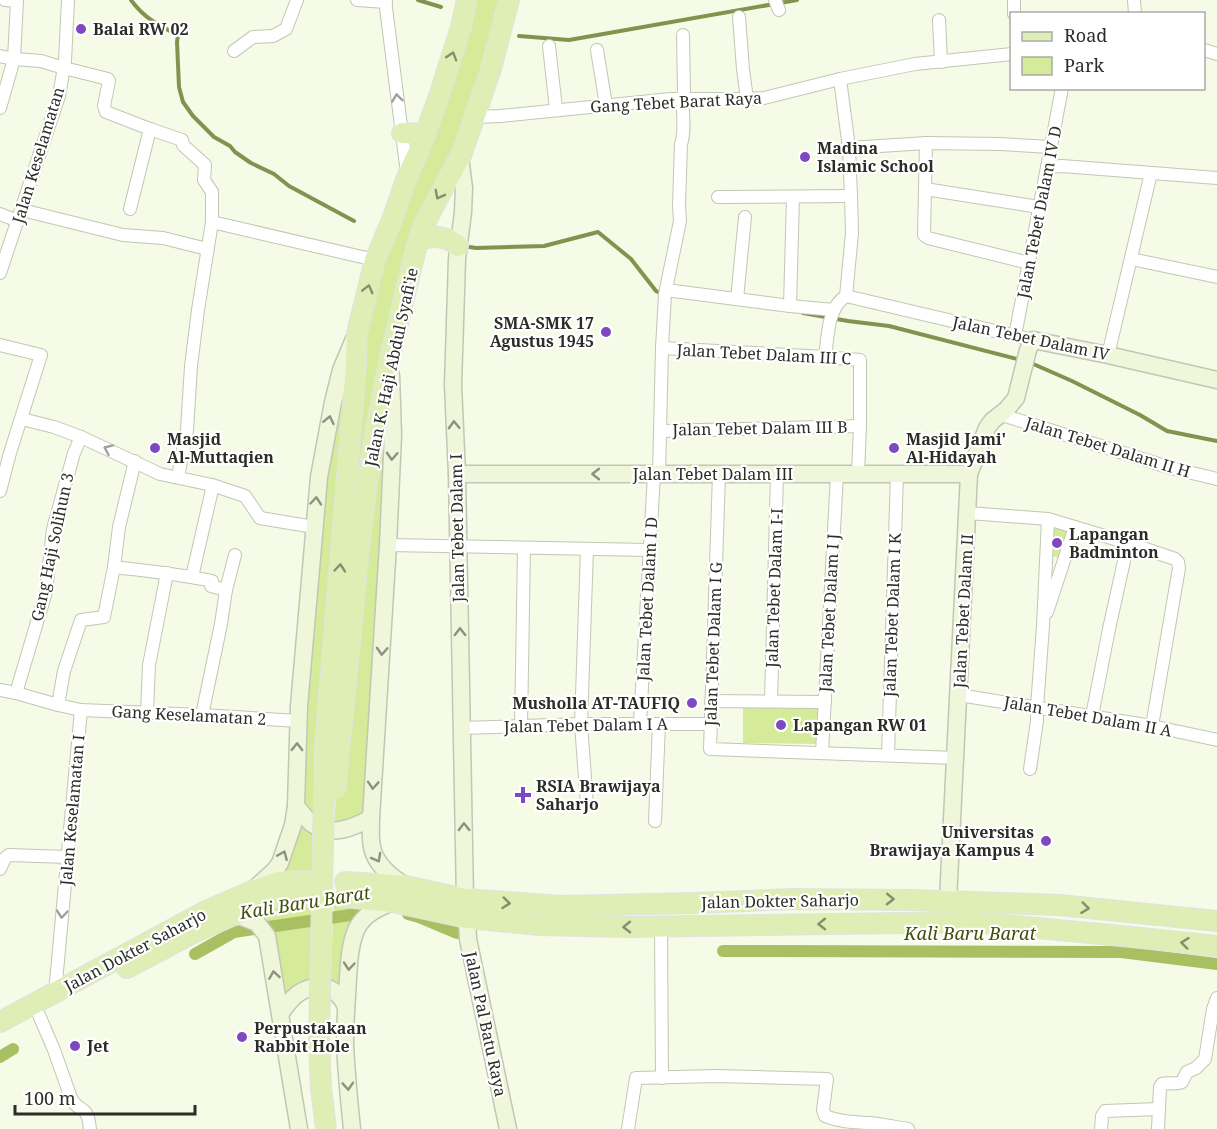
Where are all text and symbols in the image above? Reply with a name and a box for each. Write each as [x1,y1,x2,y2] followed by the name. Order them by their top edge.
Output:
[1010,12,1205,90] legend
[93,18,189,40] place label: Balai RW 02
[74,22,88,36] marker: Balai RW 02
[1064,23,1107,47] text: Road
[445,51,457,62] one-way arrow
[1064,53,1104,77] text: Park
[7,84,69,227] street label: Jalan Keselamatan
[590,87,762,117] street label: Gang Tebet Barat Raya
[392,94,404,103] one-way arrow
[1011,124,1067,301] street label: Jalan Tebet Dalam IV D
[817,137,934,177] place label: Madina Islamic School
[798,150,812,164] marker: Madina Islamic School
[435,189,447,200] one-way arrow
[359,266,423,469] street label: Jalan K. Haji Abdul Syafi'ie
[360,284,373,294] one-way arrow
[950,310,1111,365] street label: Jalan Tebet Dalam IV
[490,312,594,352] place label: SMA-SMK 17 Agustus 1945
[599,325,613,339] marker: SMA-SMK 17 Agustus 1945
[675,338,852,370] street label: Jalan Tebet Dalam III C
[1022,411,1193,483] street label: Jalan Tebet Dalam II H
[322,415,335,425] one-way arrow
[671,415,848,441] street label: Jalan Tebet Dalam III B
[448,420,461,429] one-way arrow
[167,428,274,468] place label: Masjid Al-Muttaqien
[906,428,1006,468] place label: Masjid Jami' Al-Hidayah
[148,441,162,455] marker: Masjid Al-Muttaqien
[887,441,901,455] marker: Masjid Jami' Al-Hidayah
[104,445,115,457] one-way arrow
[385,452,398,461] one-way arrow
[445,453,469,604] street label: Jalan Tebet Dalam I
[632,463,793,485] street label: Jalan Tebet Dalam III
[591,468,600,480] one-way arrow
[26,471,78,623] street label: Gang Haji Solihun 3
[309,497,322,506] one-way arrow
[760,508,788,669] street label: Jalan Tebet Dalam I-I
[632,516,662,683] street label: Jalan Tebet Dalam I D
[1069,523,1159,563] place label: Lapangan Badminton
[878,532,906,698] street label: Jalan Tebet Dalam I K
[814,533,844,694] street label: Jalan Tebet Dalam I J
[948,533,978,690] street label: Jalan Tebet Dalam II
[1050,536,1064,550] marker: Lapangan Badminton
[699,561,727,727] street label: Jalan Tebet Dalam I G
[333,564,346,573] one-way arrow
[454,628,466,637] one-way arrow
[375,647,388,656] one-way arrow
[1001,690,1174,742] street label: Jalan Tebet Dalam II A
[512,692,680,714] place label: Musholla AT-TAUFIQ
[685,696,699,710] marker: Musholla AT-TAUFIQ
[111,700,267,730] street label: Gang Keselamatan 2
[503,713,669,737] street label: Jalan Tebet Dalam I A
[793,714,927,736] place label: Lapangan RW 01
[774,718,788,732] marker: Lapangan RW 01
[54,733,90,887] street label: Jalan Keselamatan I
[291,743,303,752] one-way arrow
[536,775,661,815] place label: RSIA Brawijaya Saharjo
[367,780,380,789] one-way arrow
[514,786,532,804] marker: RSIA Brawijaya Saharjo
[869,821,1034,861] place label: Universitas Brawijaya Kampus 4
[458,823,470,832] one-way arrow
[1039,834,1053,848] marker: Universitas Brawijaya Kampus 4
[276,850,288,861] one-way arrow
[370,852,381,862] one-way arrow
[237,880,372,924] water label: Kali Baru Barat
[700,889,859,913] street label: Jalan Dokter Saharjo
[886,893,895,906] one-way arrow
[502,896,511,909] one-way arrow
[1080,901,1089,914] one-way arrow
[59,903,210,997] street label: Jalan Dokter Saharjo
[56,910,69,919] one-way arrow
[817,918,826,930] one-way arrow
[622,921,631,933] one-way arrow
[903,921,1036,945] water label: Kali Baru Barat
[1180,937,1189,950] one-way arrow
[460,949,512,1098] street label: Jalan Pal Batu Raya
[343,962,356,971] one-way arrow
[268,970,280,979] one-way arrow
[254,1017,367,1057] place label: Perpustakaan Rabbit Hole
[235,1030,249,1044] marker: Perpustakaan Rabbit Hole
[86,1035,109,1057] place label: Jet
[68,1039,82,1053] marker: Jet
[15,1078,195,1116] scale bar
[341,1082,354,1091] one-way arrow
[24,1086,76,1110] text: 100 m

